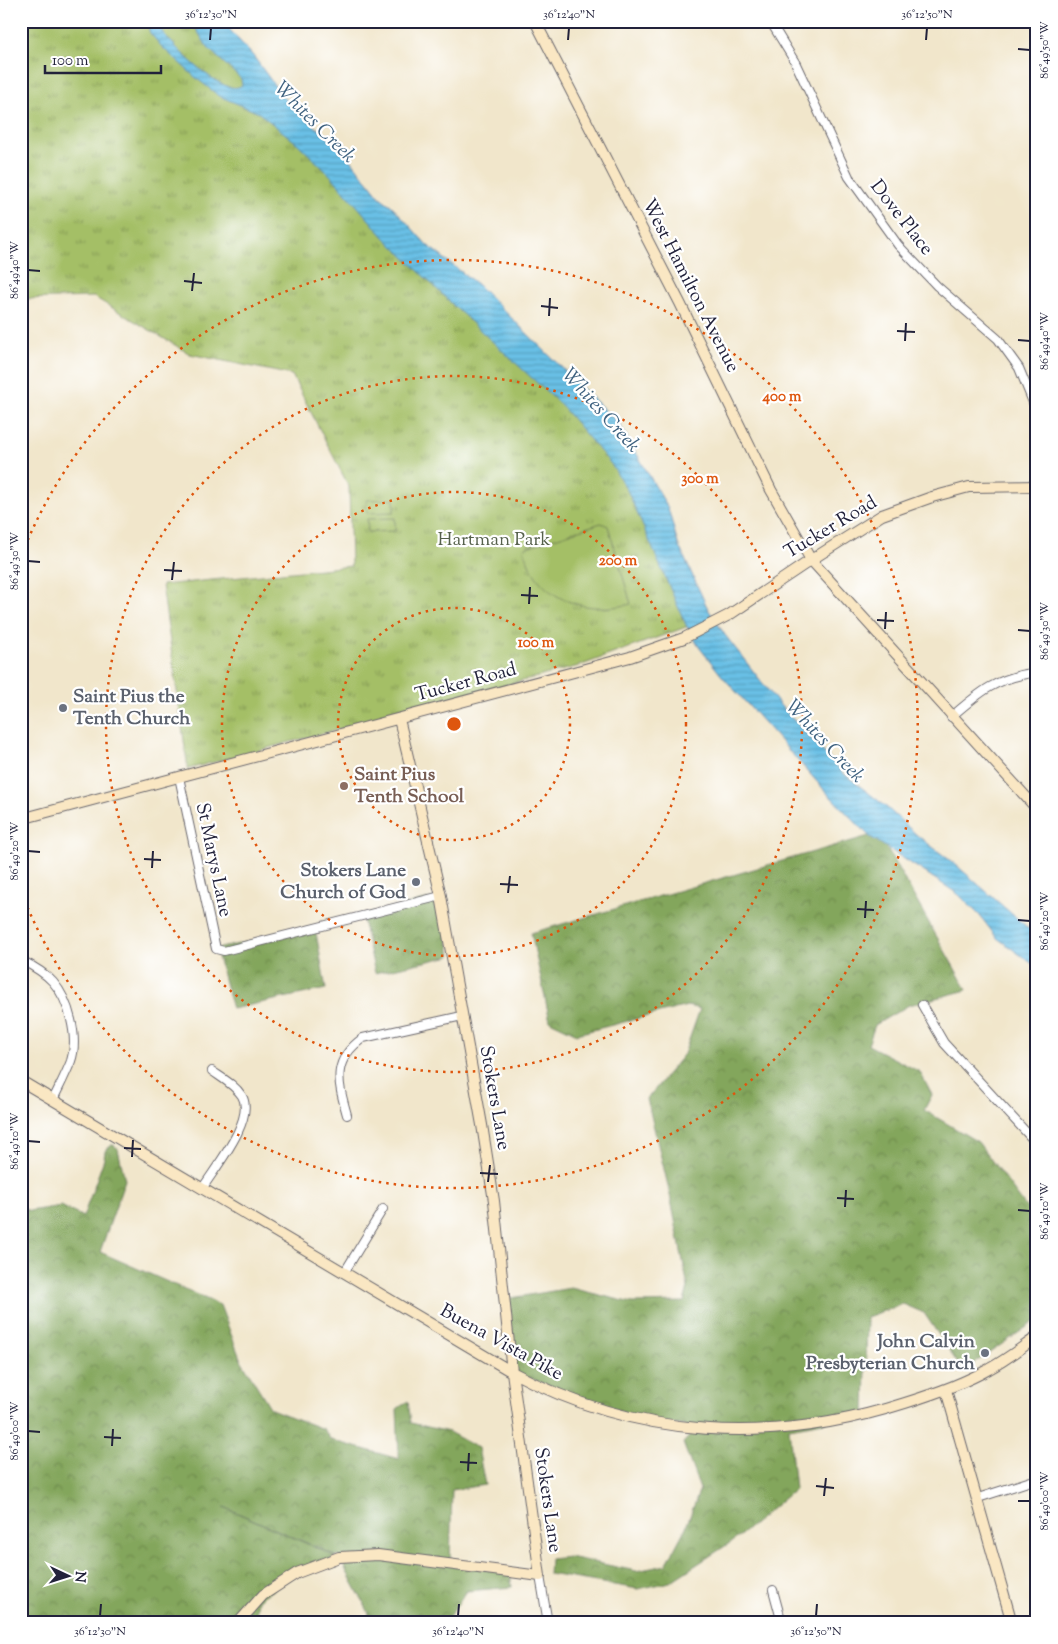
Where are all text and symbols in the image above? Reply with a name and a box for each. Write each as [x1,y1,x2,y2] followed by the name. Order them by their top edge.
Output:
[185,6,237,24] text: 36°12'30"N
[543,6,595,24] text: 36°12'40"N
[901,6,953,24] text: 36°12'50"N
[1036,21,1054,79] text: 86°49'50"W
[45,42,161,74] scale bar
[52,51,89,72] text: 100 m
[266,75,362,171] water label: Whites Creek
[863,175,939,262] street label: Dove Place
[634,194,746,378] street label: West Hamilton Avenue
[6,240,24,299] text: 86°49'40"W
[1036,311,1054,370] text: 86°49'40"W
[554,362,646,460] water label: Whites Creek
[762,387,802,408] text: 400 m
[681,469,719,490] text: 300 m
[780,490,883,566] street label: Tucker Road
[437,527,551,554] park label: Hartman Park
[6,531,24,590] text: 86°49'30"W
[599,551,638,572] text: 200 m
[1036,601,1054,660] text: 86°49'30"W
[518,633,555,654] text: 100 m
[412,656,520,709] street label: Tucker Road
[73,684,191,733] place label: Saint Pius the Tenth Church
[777,693,871,791] water label: Whites Creek
[57,702,69,714] marker: Saint Pius the Tenth Church
[445,715,463,733] centre of rings
[354,762,465,811] place label: Saint Pius Tenth School
[338,780,350,792] marker: Saint Pius Tenth School
[188,800,238,920] street label: St Marys Lane
[6,821,24,880] text: 86°49'20"W
[280,858,406,907] place label: Stokers Lane Church of God
[410,876,422,888] marker: Stokers Lane Church of God
[1036,891,1054,950] text: 86°49'20"W
[472,1044,516,1153] street label: Stokers Lane
[6,1112,24,1170] text: 86°49'10"W
[1036,1182,1054,1240] text: 86°49'10"W
[435,1298,568,1388] street label: Buena Vista Pike
[806,1329,976,1378] place label: John Calvin Presbyterian Church
[979,1347,991,1359] marker: John Calvin Presbyterian Church
[6,1401,24,1460] text: 86°49'00"W
[526,1446,568,1554] street label: Stokers Lane
[1036,1471,1054,1530] text: 86°49'00"W
[42,1552,92,1602] north arrow
[69,1570,89,1583] text: N
[74,1623,126,1641] text: 36°12'30"N
[432,1623,484,1641] text: 36°12'40"N
[790,1623,842,1641] text: 36°12'50"N

